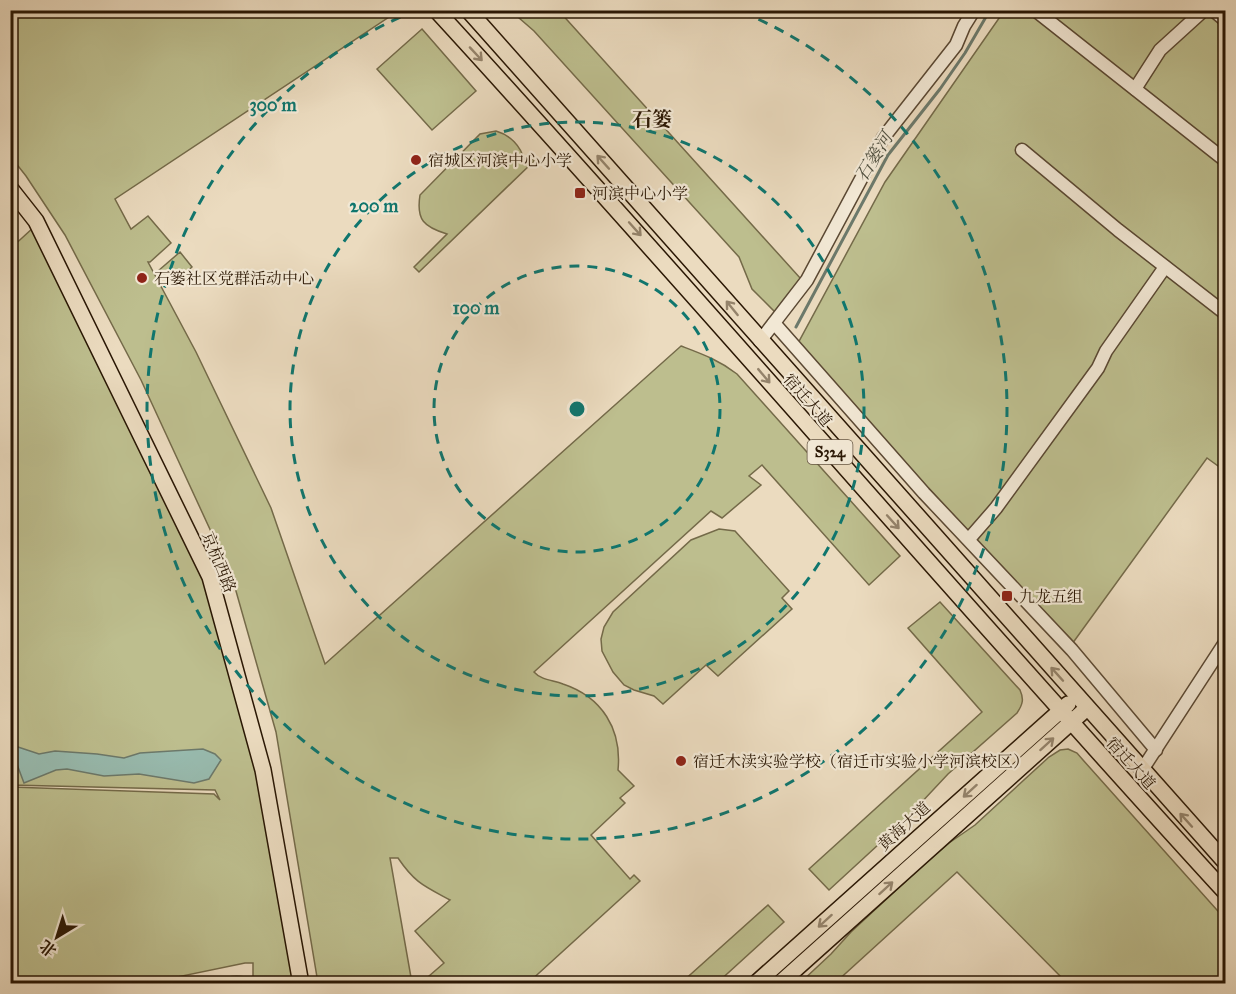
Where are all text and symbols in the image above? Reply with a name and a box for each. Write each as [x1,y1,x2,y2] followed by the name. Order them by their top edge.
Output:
[469,46,483,61] one-way arrow
[249,94,297,117] text: 300 m
[632,107,672,131] district label: 石篓
[850,126,899,186] water label: 石篓河
[428,151,572,170] place label: 宿城区河滨中心小学
[409,153,423,167] marker: 宿城区河滨中心小学
[596,155,610,170] one-way arrow
[592,184,688,203] place label: 河滨中心小学
[573,186,587,200] marker: 河滨中心小学
[350,195,399,217] text: 200 m
[628,222,642,237] one-way arrow
[154,269,314,288] place label: 石篓社区党群活动中心
[135,271,149,285] marker: 石篓社区党群活动中心
[453,297,500,319] text: 100 m
[726,300,739,316] one-way arrow
[757,368,770,384] one-way arrow
[780,370,836,430] street label: 宿迁大道
[567,399,587,419] centre of rings
[808,440,852,464] road number: S324
[886,514,899,530] one-way arrow
[198,529,240,595] street label: 京杭西路
[1019,587,1083,606] place label: 九龙五组
[1000,589,1014,603] marker: 九龙五组
[1050,667,1064,682] one-way arrow
[1103,733,1159,793] street label: 宿迁大道
[1039,737,1054,751] one-way arrow
[693,752,1029,771] place label: 宿迁木渎实验学校（宿迁市实验小学河滨校区）
[674,754,688,768] marker: 宿迁木渎实验学校（宿迁市实验小学河滨校区）
[963,784,978,798] one-way arrow
[874,798,934,854] street label: 黄海大道
[1179,812,1193,827] one-way arrow
[878,881,893,895] one-way arrow
[27,907,87,967] north arrow
[818,914,833,928] one-way arrow
[36,936,60,961] text: 北

